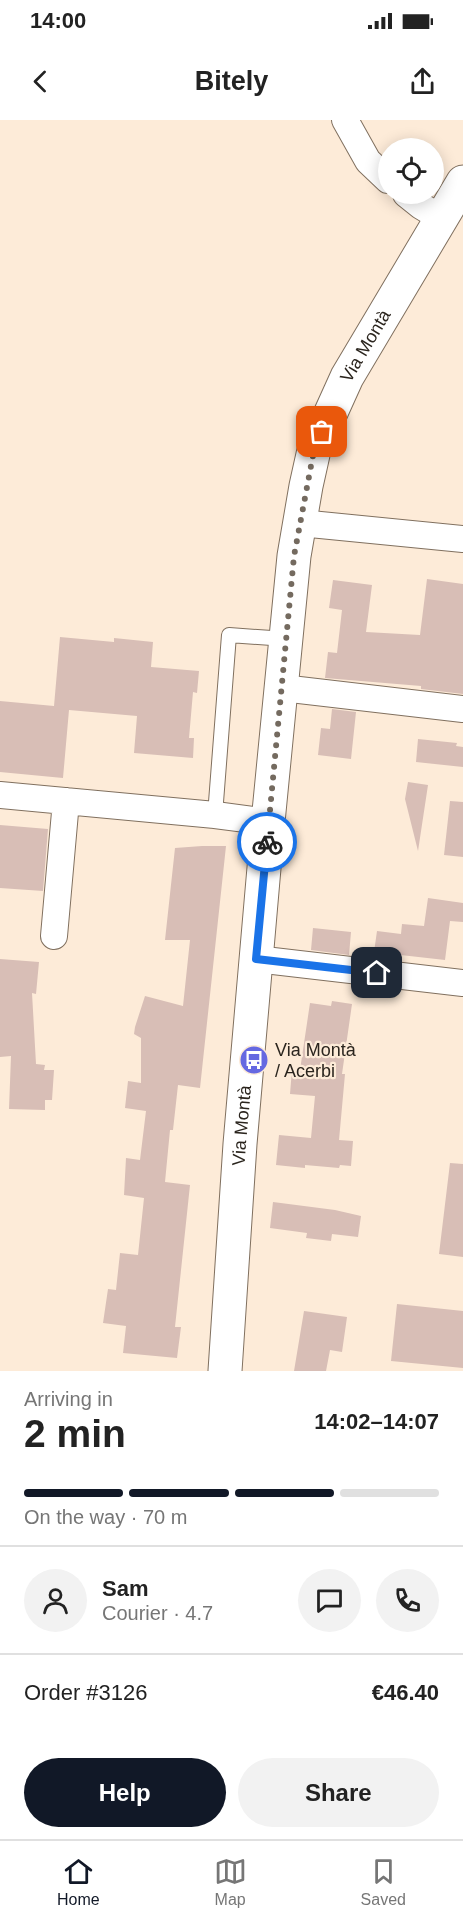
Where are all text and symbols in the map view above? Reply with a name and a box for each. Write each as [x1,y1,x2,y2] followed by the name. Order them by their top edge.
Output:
[30,8,86,33] text: 14:00
[24,65,57,98] icon: back
[406,65,439,98] icon: share
[195,66,268,96] text: Bitely
[378,138,444,204] map controls
[378,138,444,204] button: locate
[336,305,395,386] street label: Via Montà
[296,406,347,457] pin
[305,415,338,448] icon: bag
[237,812,297,872] courier
[251,826,284,859] icon: bike
[351,947,402,998] pin
[360,956,393,989] icon: home
[275,1040,357,1081] place label: Via Montà / Acerbi
[238,1044,270,1076] bus stop icon: Via Montà / Acerbi
[229,1083,255,1166] street label: Via Montà
[24,1388,113,1410] text: Arriving in
[314,1409,439,1434] text: 14:02–14:07
[24,1412,126,1455] text: 2 min
[24,1506,187,1528] text: On the way · 70 m
[24,1569,87,1632] button: person
[298,1569,361,1632] button: chat
[376,1569,439,1632] button: phone
[102,1576,148,1601] text: Sam
[102,1602,213,1624] text: Courier · 4.7
[24,1680,148,1705] text: Order #3126
[372,1680,439,1705] text: €46.40
[24,1758,226,1827] button: Help
[238,1758,439,1827] button: Share
[57,1855,100,1909] tab: Home
[214,1855,247,1909] tab: Map
[361,1855,406,1909] tab: Saved

